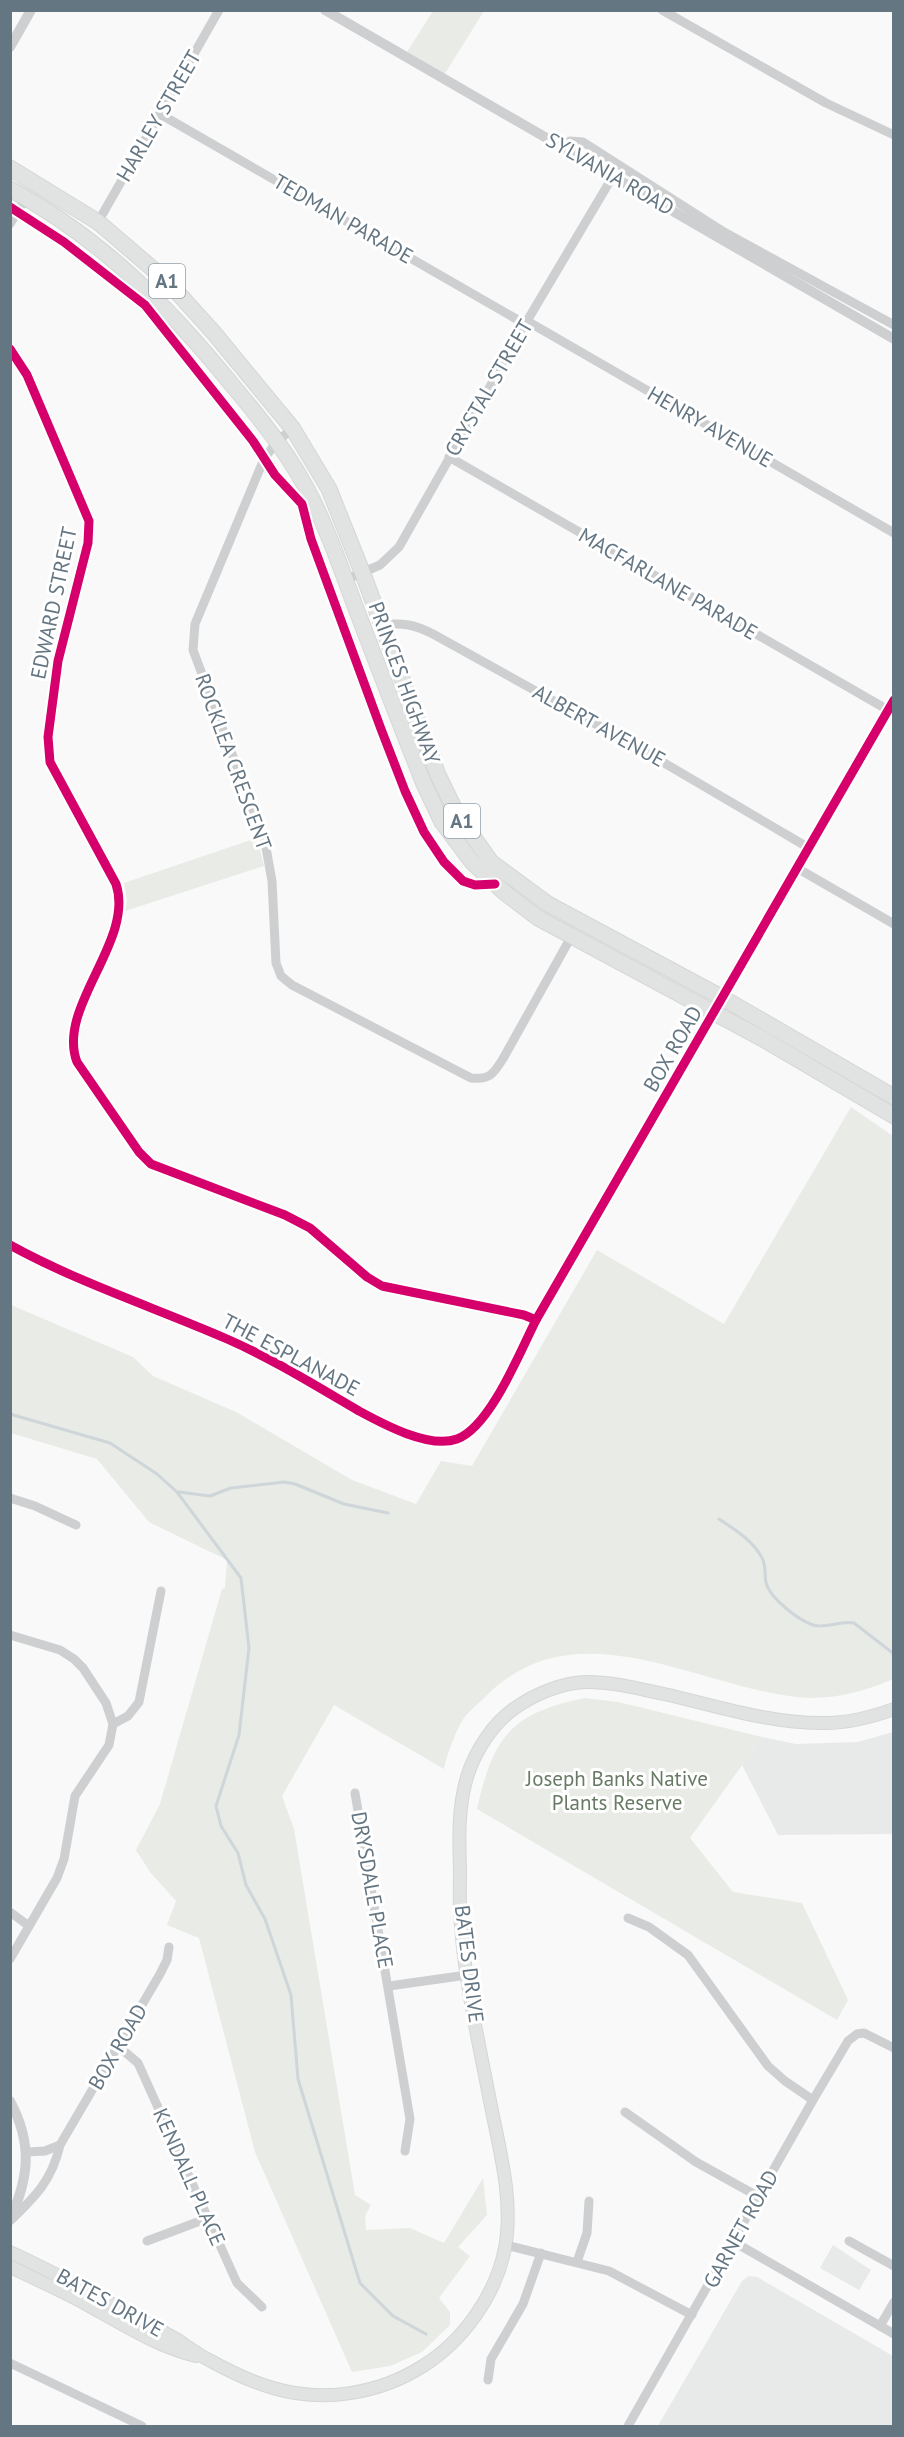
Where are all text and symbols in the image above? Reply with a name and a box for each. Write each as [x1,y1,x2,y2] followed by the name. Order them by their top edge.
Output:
[110,45,207,186] street label: HARLEY STREET
[541,126,679,221] street label: SYLVANIA ROAD
[268,168,418,270] street label: TEDMAN PARADE
[149,264,185,298] road number: A1
[438,314,539,461] street label: CRYSTAL STREET
[643,380,778,473] street label: HENRY AVENUE
[574,521,763,646] street label: MACFARLANE PARADE
[24,524,83,681] street label: EDWARD STREET
[363,598,447,768] street label: PRINCES HIGHWAY
[189,670,278,854] street label: ROCKLEA CRESCENT
[528,678,670,773] street label: ALBERT AVENUE
[444,804,480,838] road number: A1
[637,1001,708,1097] street label: BOX ROAD
[218,1307,364,1402] street label: THE ESPLANADE
[525,1765,708,1816] park label: Joseph Banks Native Plants Reserve
[345,1809,400,1970] street label: DRYSDALE PLACE
[449,1904,490,2024] street label: BATES DRIVE
[82,1999,153,2095] street label: BOX ROAD
[147,2104,232,2250] street label: KENDALL PLACE
[697,2165,784,2293] street label: GARNET ROAD
[52,2262,169,2343] street label: BATES DRIVE

